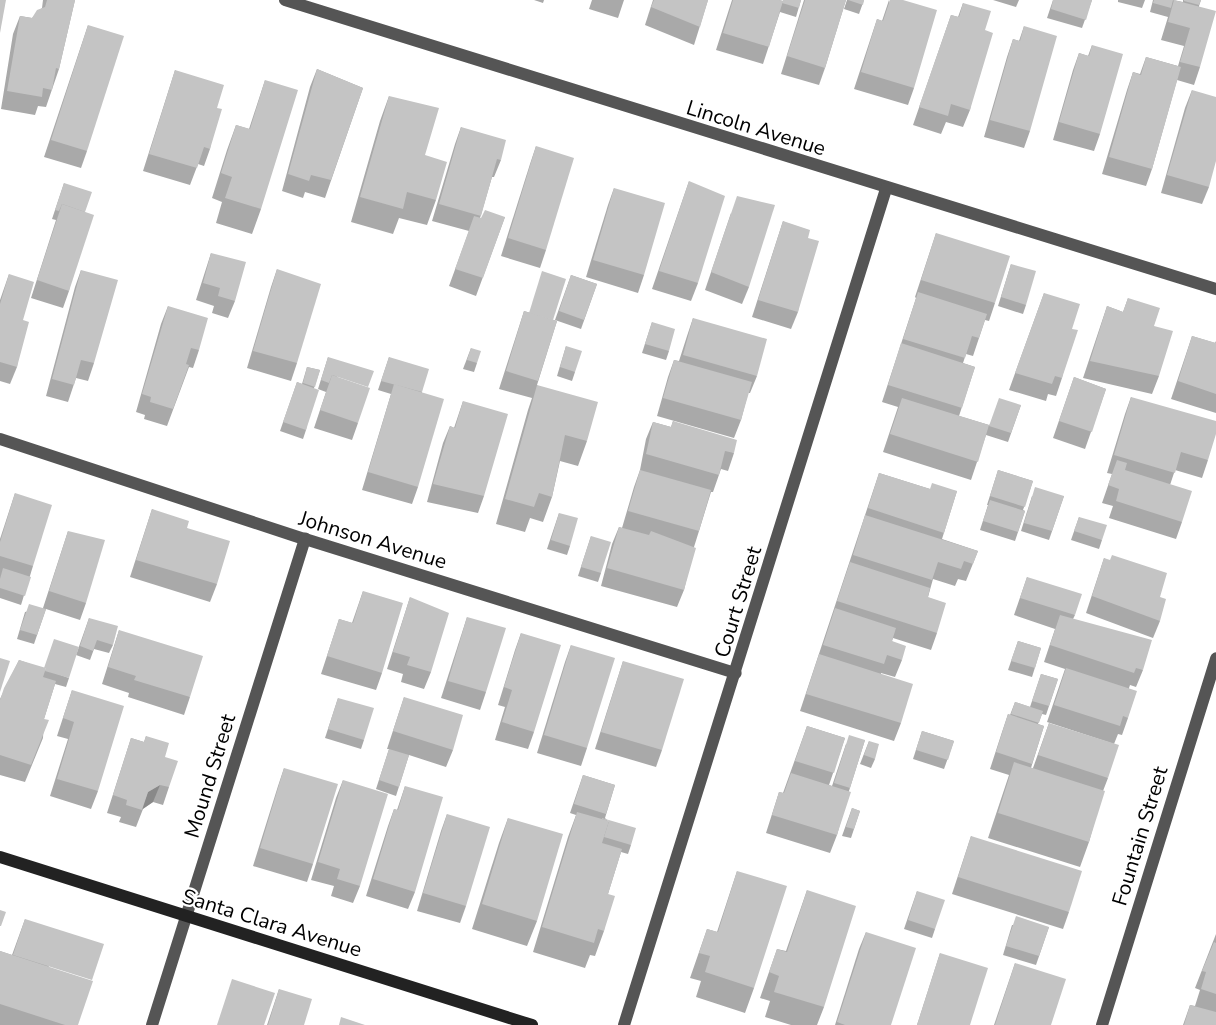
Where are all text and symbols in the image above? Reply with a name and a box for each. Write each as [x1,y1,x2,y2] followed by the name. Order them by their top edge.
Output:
[683,95,829,161] street label: Lincoln Avenue
[296,506,450,574] street label: Johnson Avenue
[709,543,767,661] street label: Court Street
[179,711,241,841] street label: Mound Street
[1107,763,1173,909] street label: Fountain Street
[179,884,365,962] street label: Santa Clara Avenue

